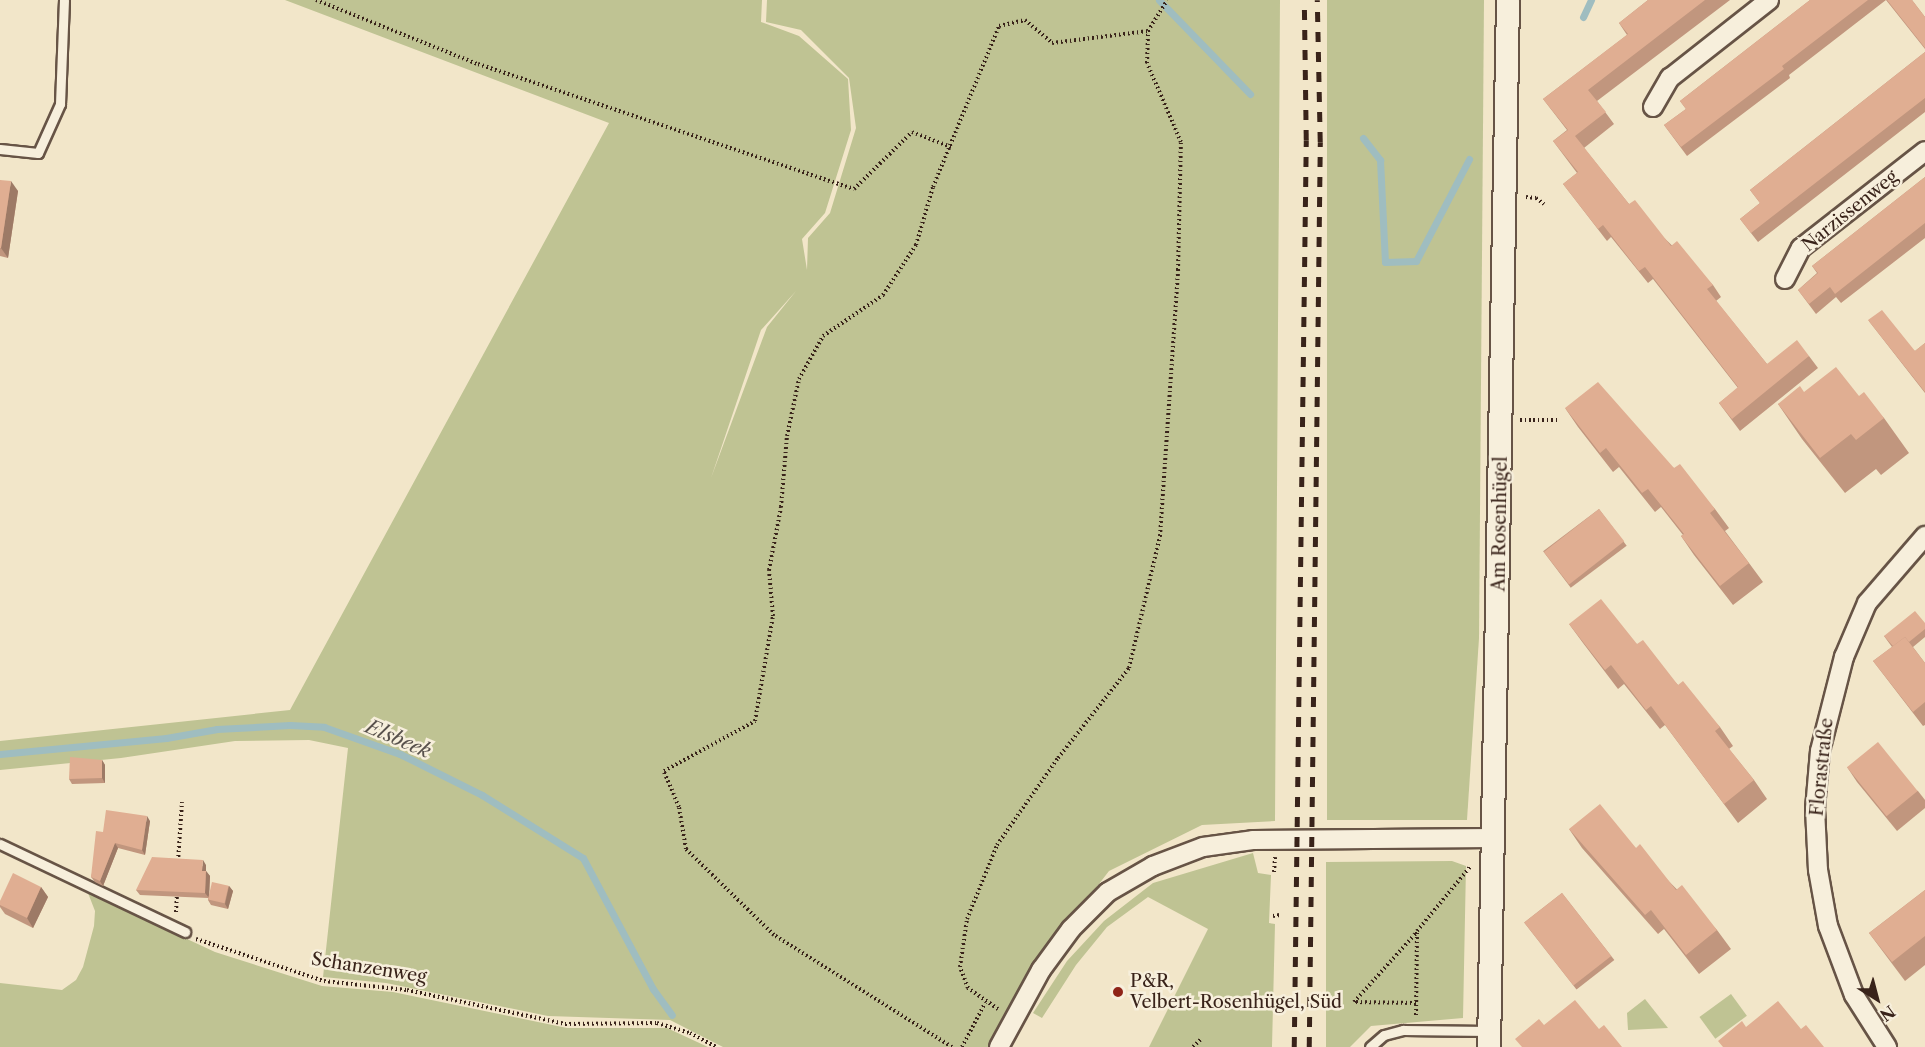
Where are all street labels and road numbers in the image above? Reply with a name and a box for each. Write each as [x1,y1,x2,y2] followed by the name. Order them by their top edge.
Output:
[1798,166,1902,256] street label: Narzissenweg
[1488,456,1512,592] street label: Am Rosenhügel
[1806,717,1838,817] street label: Florastraße
[310,948,428,988] street label: Schanzenweg

